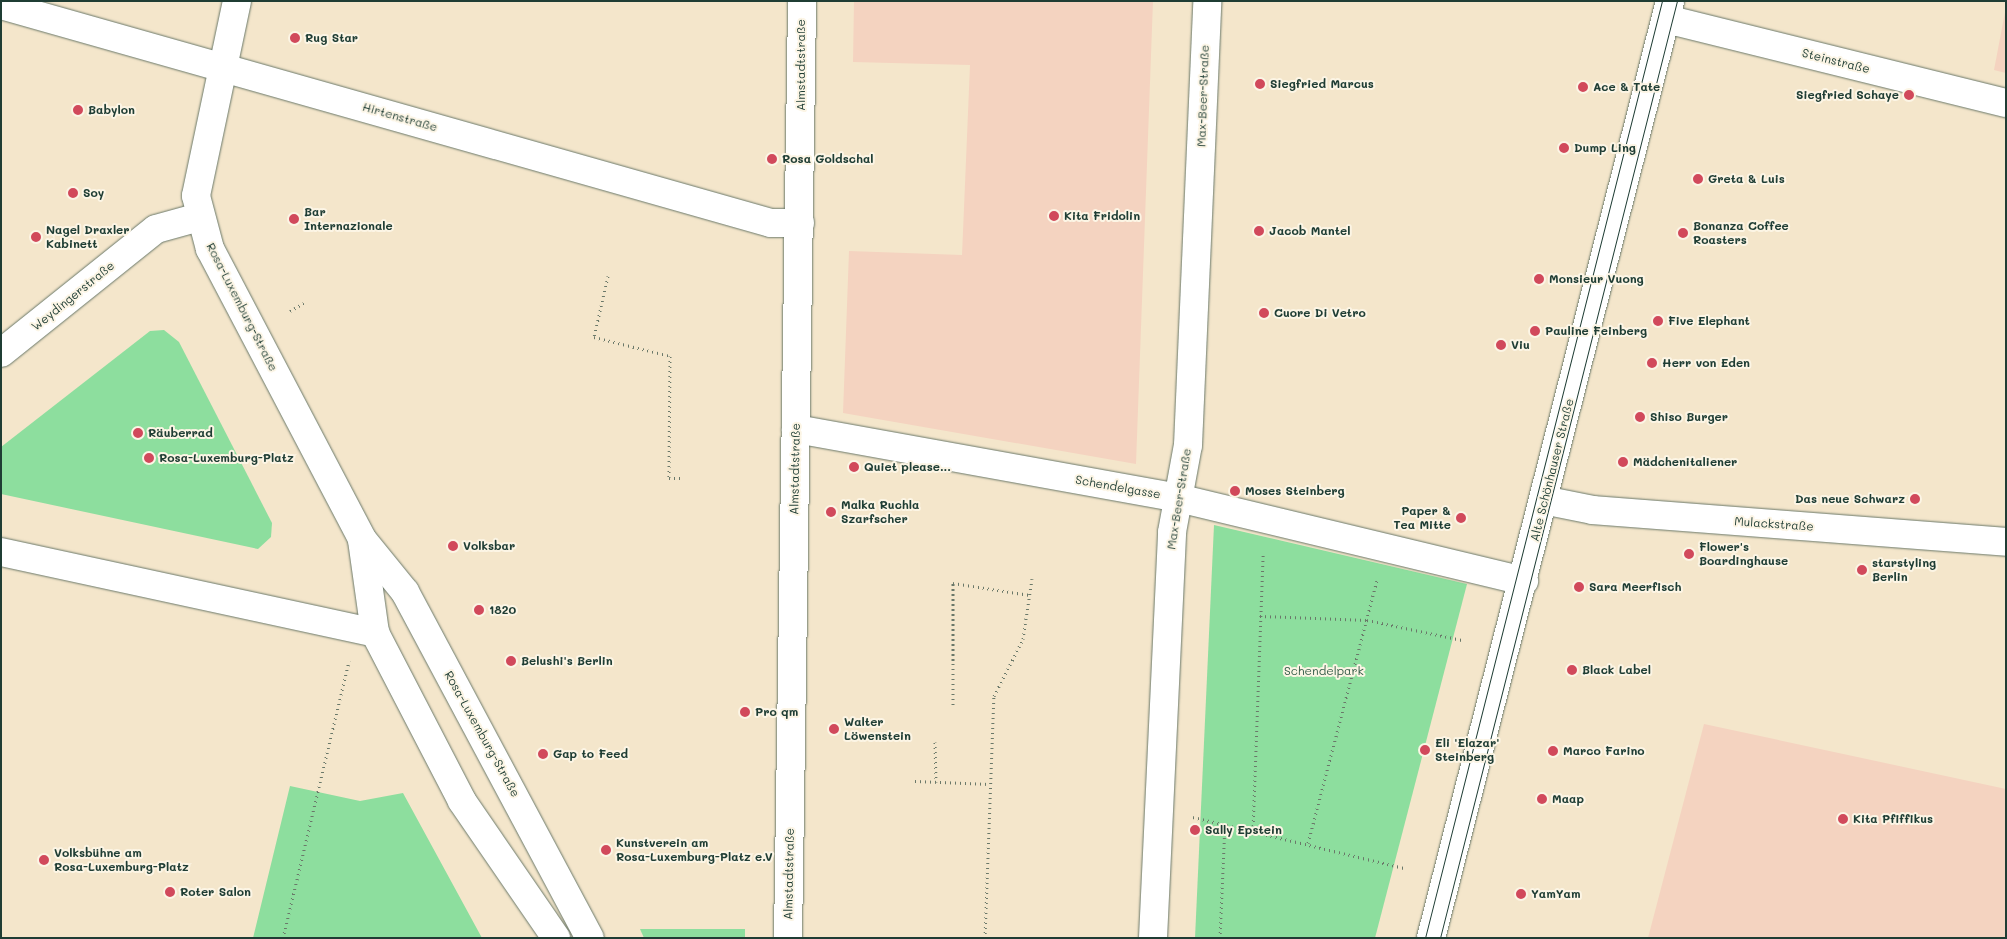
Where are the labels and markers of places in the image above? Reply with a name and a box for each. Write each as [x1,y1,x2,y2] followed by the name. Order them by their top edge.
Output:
[305,31,358,45] place label: Rug Star
[289,32,301,44] marker: Rug Star
[1270,77,1374,91] place label: Siegfried Marcus
[1254,78,1266,90] marker: Siegfried Marcus
[1593,80,1660,94] place label: Ace & Tate
[1577,81,1589,93] marker: Ace & Tate
[1796,88,1899,102] place label: Siegfried Schaye
[1903,89,1915,101] marker: Siegfried Schaye
[88,103,135,117] place label: Babylon
[72,104,84,116] marker: Babylon
[1574,141,1636,155] place label: Dump Ling
[1558,142,1570,154] marker: Dump Ling
[782,152,873,166] place label: Rosa Goldschal
[766,153,778,165] marker: Rosa Goldschal
[1708,172,1785,186] place label: Greta & Luis
[1692,173,1704,185] marker: Greta & Luis
[83,186,104,200] place label: Soy
[67,187,79,199] marker: Soy
[304,205,393,233] place label: Bar Internazionale
[1064,209,1140,223] place label: Kita Fridolin
[1048,210,1060,222] marker: Kita Fridolin
[288,213,300,225] marker: Bar Internazionale
[1693,219,1789,247] place label: Bonanza Coffee Roasters
[46,223,130,251] place label: Nagel Draxler Kabinett
[1269,224,1350,238] place label: Jacob Mantel
[1253,225,1265,237] marker: Jacob Mantel
[1677,227,1689,239] marker: Bonanza Coffee Roasters
[30,231,42,243] marker: Nagel Draxler Kabinett
[1549,272,1644,286] place label: Monsieur Vuong
[1533,273,1545,285] marker: Monsieur Vuong
[1274,306,1366,320] place label: Cuore Di Vetro
[1258,307,1270,319] marker: Cuore Di Vetro
[1668,314,1750,328] place label: Five Elephant
[1652,315,1664,327] marker: Five Elephant
[1545,324,1647,338] place label: Pauline Feinberg
[1529,325,1541,337] marker: Pauline Feinberg
[1511,338,1530,352] place label: Viu
[1495,339,1507,351] marker: Viu
[1662,356,1750,370] place label: Herr von Eden
[1646,357,1658,369] marker: Herr von Eden
[1650,410,1728,424] place label: Shiso Burger
[1634,411,1646,423] marker: Shiso Burger
[148,426,213,440] place label: Räuberrad
[132,427,144,439] marker: Räuberrad
[159,451,294,465] place label: Rosa-Luxemburg-Platz
[143,452,155,464] marker: Rosa-Luxemburg-Platz
[1633,455,1737,469] place label: Mädchenitaliener
[1617,456,1629,468] marker: Mädchenitaliener
[864,460,951,474] place label: Quiet please...
[848,461,860,473] marker: Quiet please...
[1245,484,1345,498] place label: Moses Steinberg
[1229,485,1241,497] marker: Moses Steinberg
[1795,492,1905,506] place label: Das neue Schwarz
[1909,493,1921,505] marker: Das neue Schwarz
[841,498,919,526] place label: Malka Ruchla Szarfscher
[1393,504,1451,532] place label: Paper & Tea Mitte
[825,506,837,518] marker: Malka Ruchla Szarfscher
[1455,512,1467,524] marker: Paper & Tea Mitte
[463,539,515,553] place label: Volksbar
[447,540,459,552] marker: Volksbar
[1699,540,1788,568] place label: Flower's Boardinghause
[1683,548,1695,560] marker: Flower's Boardinghause
[1872,556,1936,584] place label: starstyling Berlin
[1856,564,1868,576] marker: starstyling Berlin
[1589,580,1681,594] place label: Sara Meerfisch
[1573,581,1585,593] marker: Sara Meerfisch
[489,603,516,617] place label: 1820
[473,604,485,616] marker: 1820
[521,654,613,668] place label: Belushi's Berlin
[505,655,517,667] marker: Belushi's Berlin
[1582,663,1651,677] place label: Black Label
[1566,664,1578,676] marker: Black Label
[755,705,798,719] place label: Pro qm
[739,706,751,718] marker: Pro qm
[844,715,911,743] place label: Walter Löwenstein
[828,723,840,735] marker: Walter Löwenstein
[1435,736,1499,764] place label: Eli 'Elazar' Steinberg
[1419,744,1431,756] marker: Eli 'Elazar' Steinberg
[1563,744,1645,758] place label: Marco Farino
[1547,745,1559,757] marker: Marco Farino
[553,747,628,761] place label: Gap to Feed
[537,748,549,760] marker: Gap to Feed
[1552,792,1584,806] place label: Maap
[1536,793,1548,805] marker: Maap
[1853,812,1933,826] place label: Kita Pfiffikus
[1837,813,1849,825] marker: Kita Pfiffikus
[1205,823,1282,837] place label: Sally Epstein
[1189,824,1201,836] marker: Sally Epstein
[616,836,773,864] place label: Kunstverein am Rosa-Luxemburg-Platz e.V
[600,844,612,856] marker: Kunstverein am Rosa-Luxemburg-Platz e.V
[54,846,189,874] place label: Volksbühne am Rosa-Luxemburg-Platz
[38,854,50,866] marker: Volksbühne am Rosa-Luxemburg-Platz
[180,885,251,899] place label: Roter Salon
[164,886,176,898] marker: Roter Salon
[1531,887,1581,901] place label: YamYam
[1515,888,1527,900] marker: YamYam

